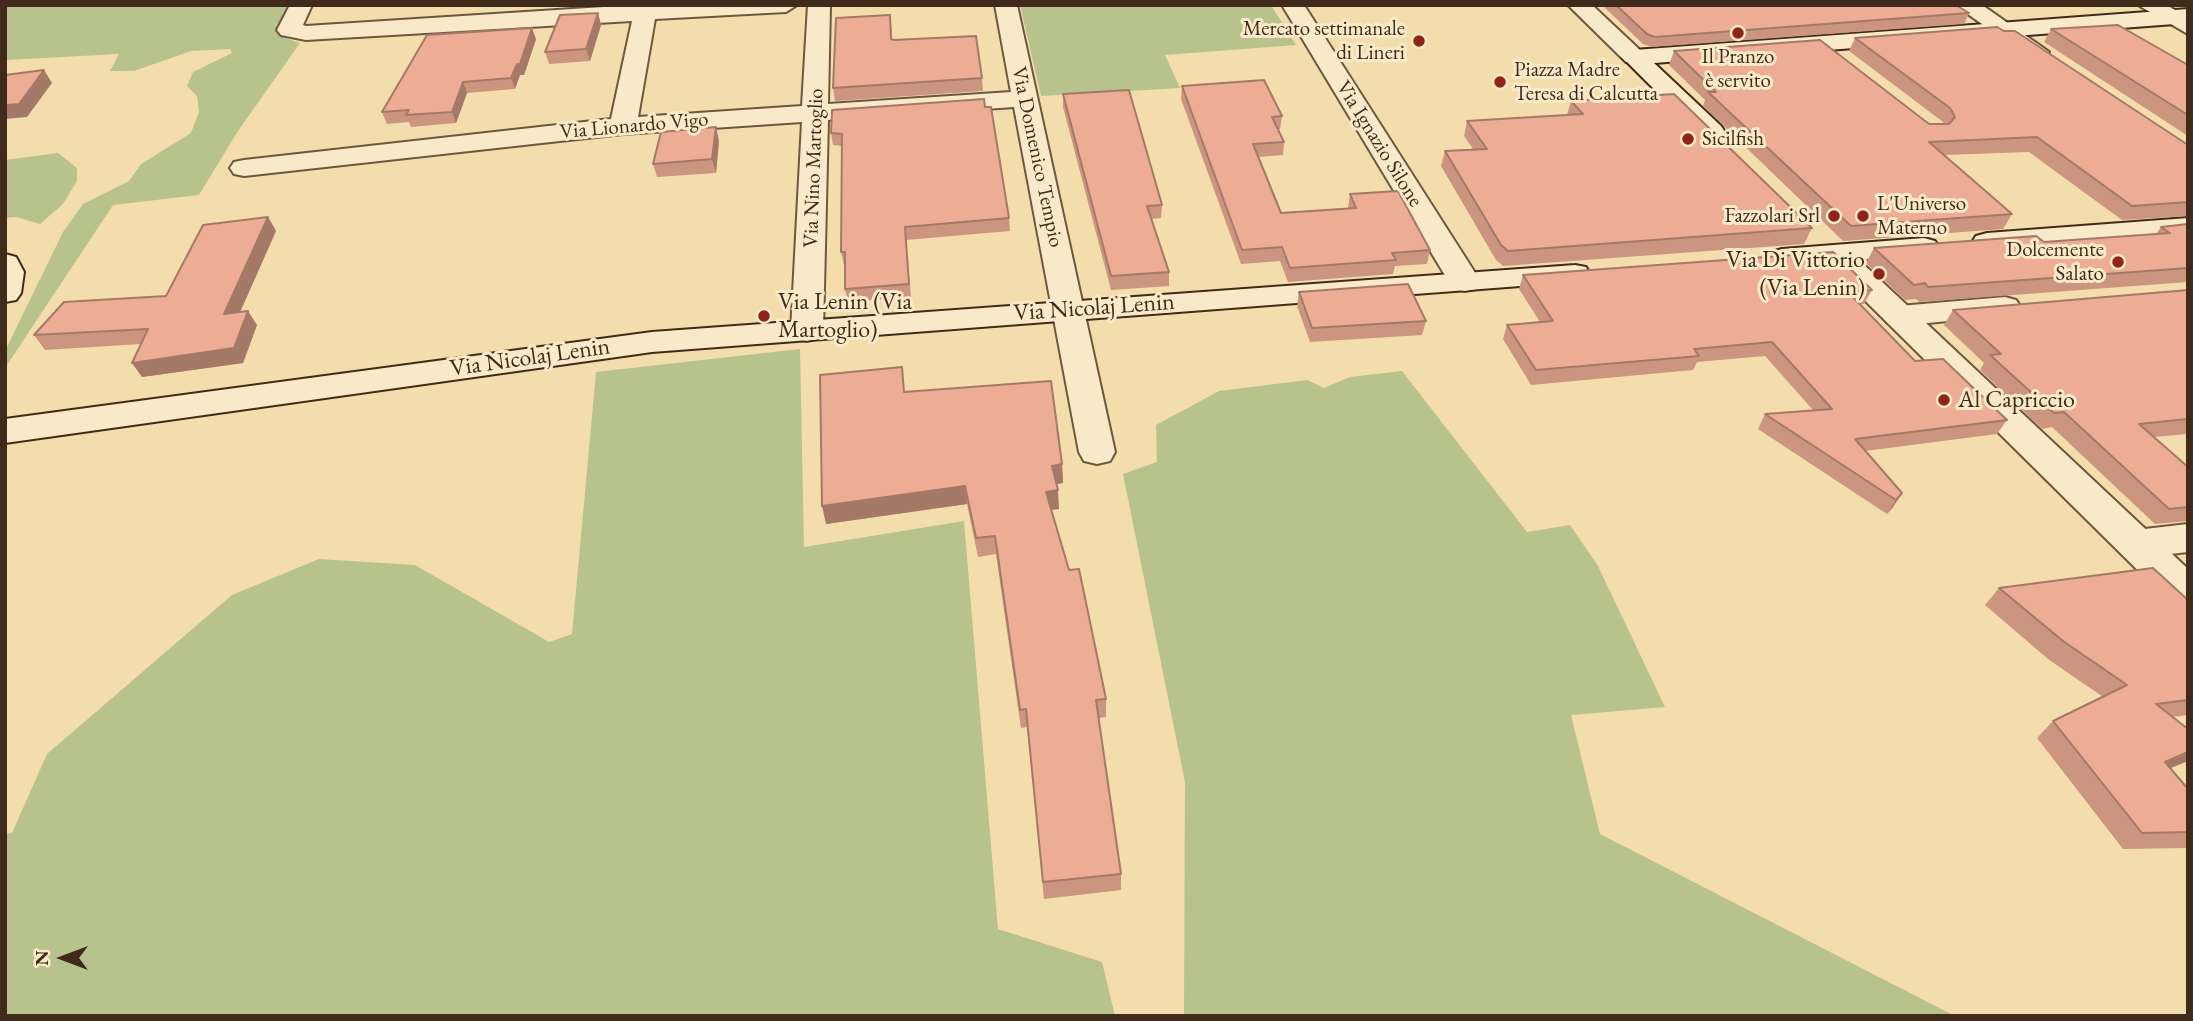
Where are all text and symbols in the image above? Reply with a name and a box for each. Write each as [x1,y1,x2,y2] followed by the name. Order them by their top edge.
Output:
[1243,16,1405,66] place label: Mercato settimanale di Lineri
[1730,25,1746,41] marker: Il Pranzo è servito
[1411,33,1427,49] marker: Mercato settimanale di Lineri
[1702,44,1774,94] place label: Il Pranzo è servito
[1514,57,1658,107] place label: Piazza Madre Teresa di Calcutta
[1006,64,1068,250] street label: Via Domenico Tempio
[1492,74,1508,90] marker: Piazza Madre Teresa di Calcutta
[1330,76,1428,212] street label: Via Ignazio Silone
[799,88,829,248] street label: Via Nino Martoglio
[559,107,709,145] street label: Via Lionardo Vigo
[1702,126,1764,152] place label: Sicilfish
[1680,131,1696,147] marker: Sicilfish
[1877,191,1966,241] place label: L'Universo Materno
[1724,203,1820,229] place label: Fazzolari Srl
[1826,208,1842,224] marker: Fazzolari Srl
[1855,208,1871,224] marker: L'Universo Materno
[2006,237,2104,287] place label: Dolcemente Salato
[1726,246,1865,302] place label: Via Di Vittorio (Via Lenin)
[2110,254,2126,270] marker: Dolcemente Salato
[1871,266,1887,282] marker: Via Di Vittorio (Via Lenin)
[778,288,912,344] place label: Via Lenin (Via Martoglio)
[1012,288,1176,328] street label: Via Nicolaj Lenin
[756,308,772,324] marker: Via Lenin (Via Martoglio)
[448,333,612,383] street label: Via Nicolaj Lenin
[1958,386,2075,414] place label: Al Capriccio
[1936,392,1952,408] marker: Al Capriccio
[28,923,98,993] north arrow
[29,950,54,966] text: N

